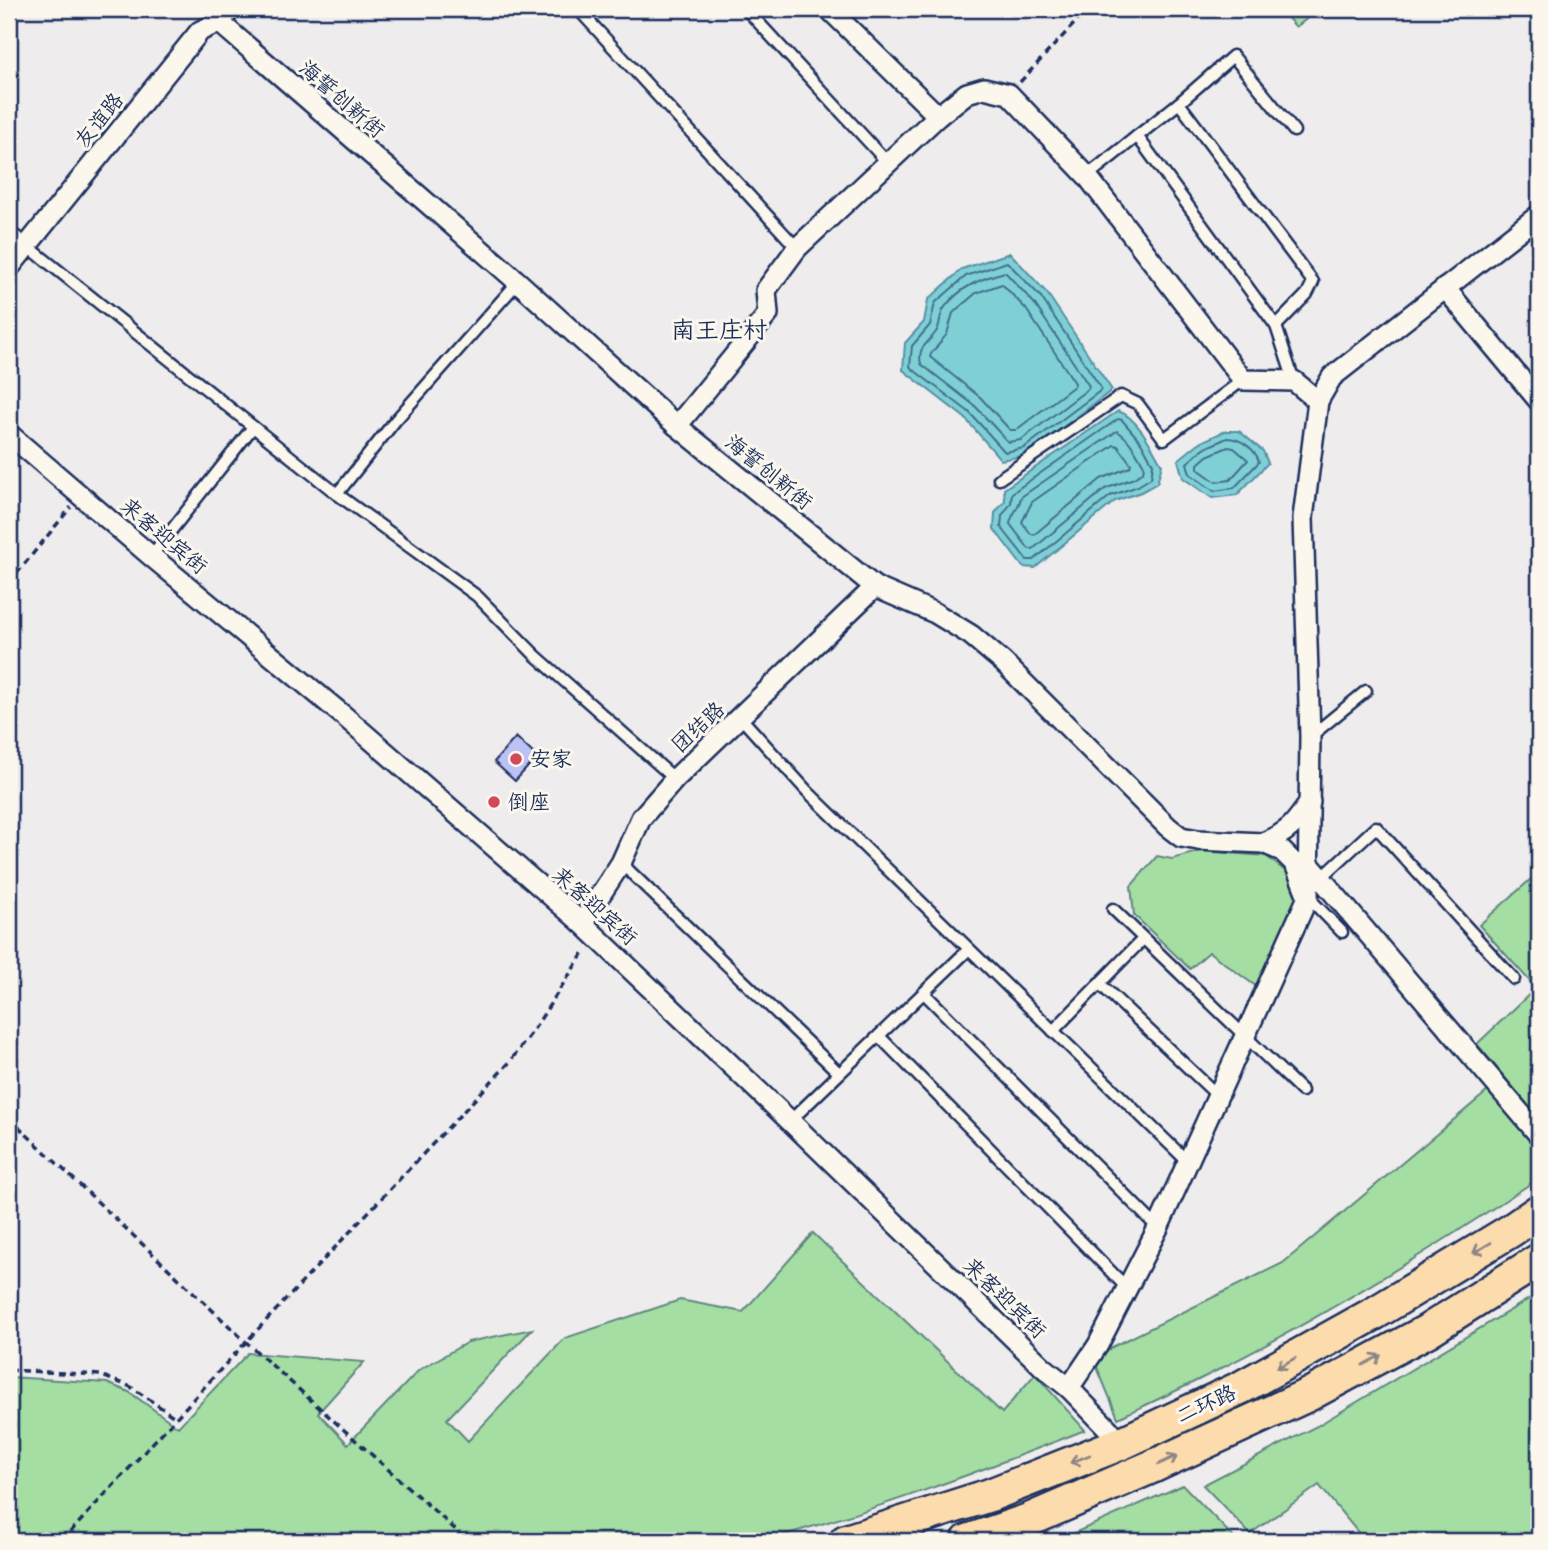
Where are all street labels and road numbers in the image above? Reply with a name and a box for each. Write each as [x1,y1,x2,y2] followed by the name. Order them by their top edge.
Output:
[295,53,391,142] street label: 海誓创新街
[68,86,128,152] street label: 友谊路
[721,427,819,514] street label: 海誓创新街
[116,491,214,579] street label: 来客迎宾街
[665,695,729,757] street label: 团结路
[548,860,644,950] street label: 来客迎宾街
[959,1251,1053,1343] street label: 来客迎宾街
[1171,1377,1240,1428] street label: 二环路

